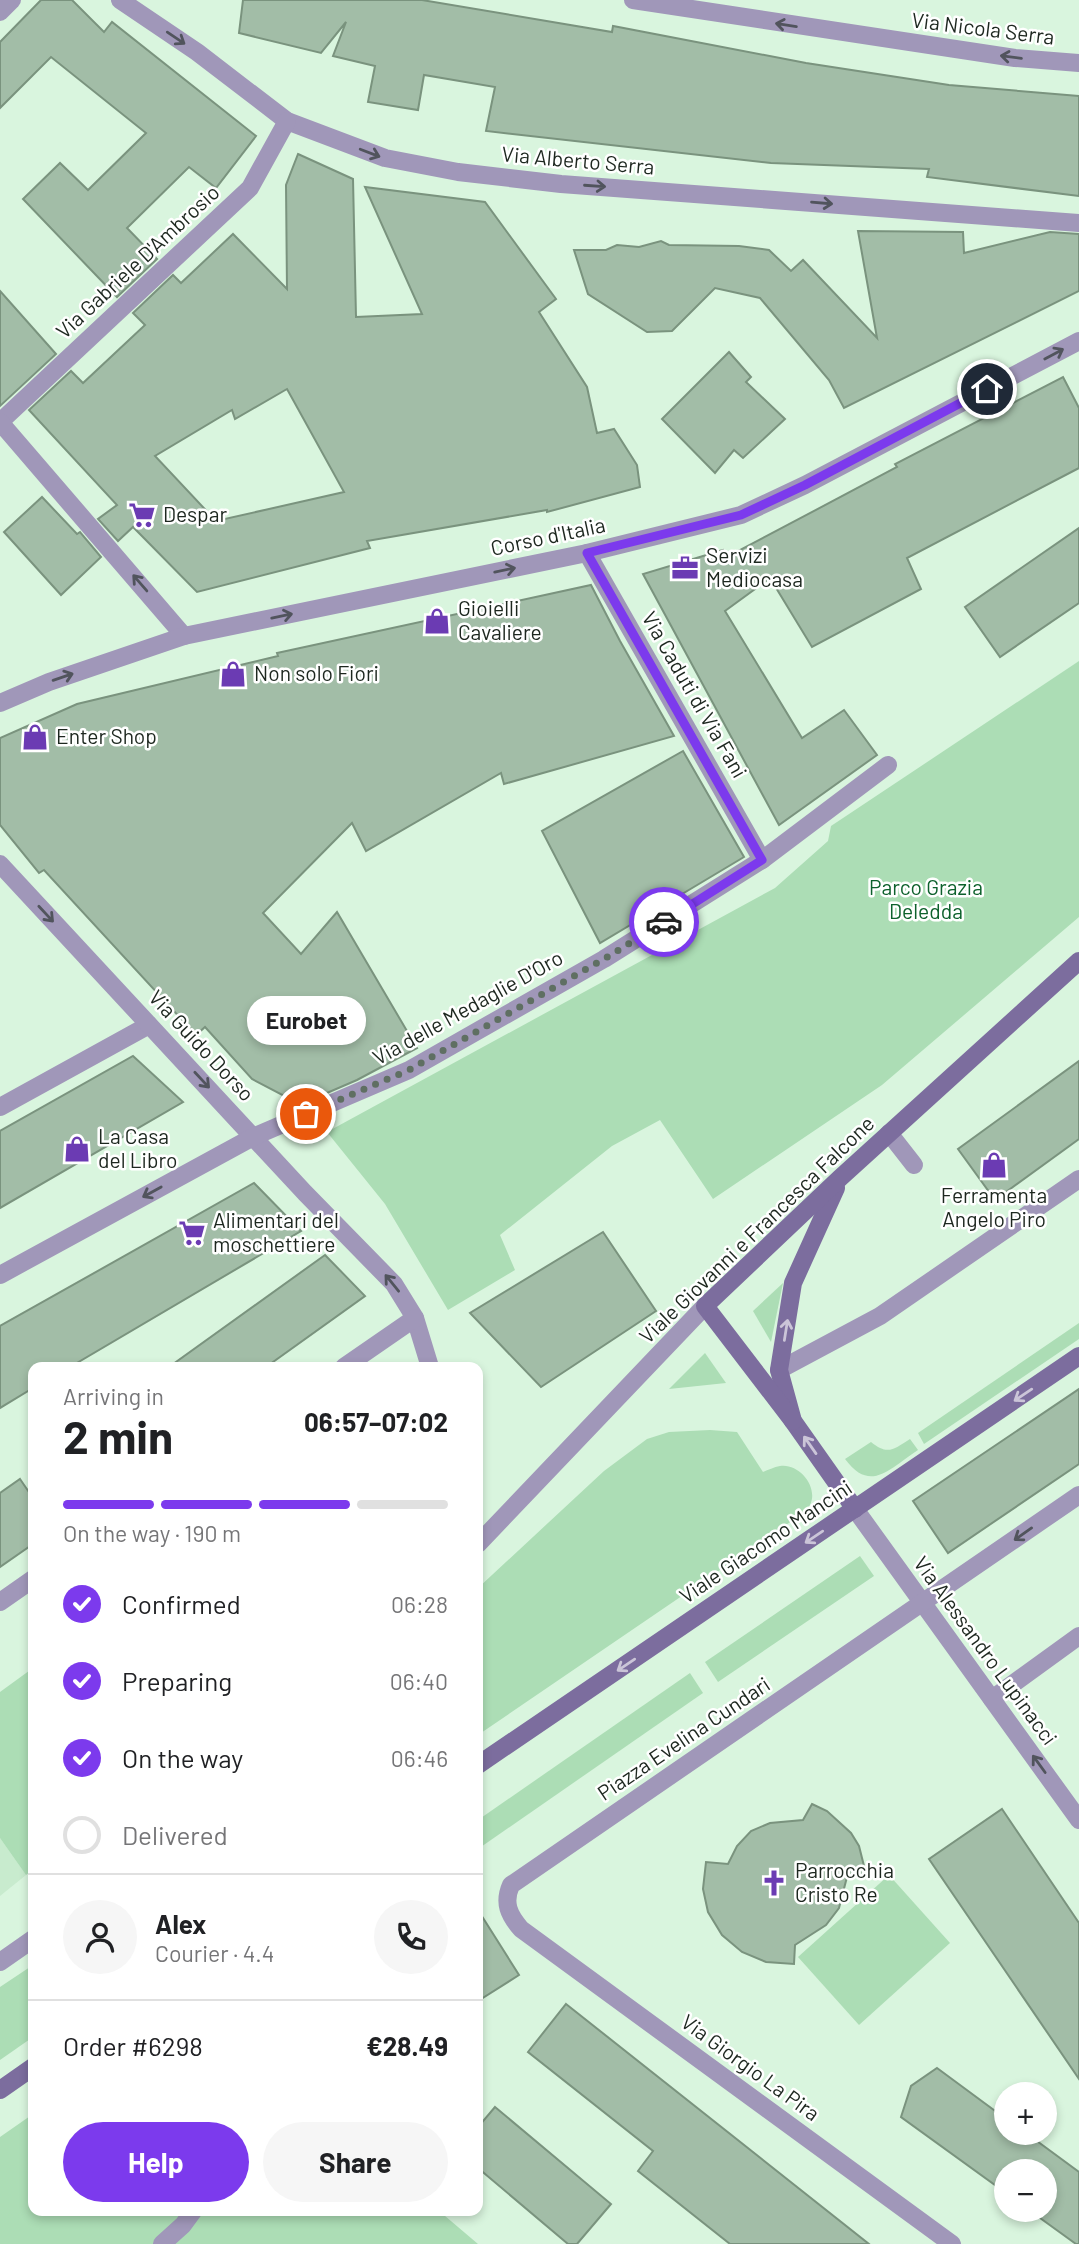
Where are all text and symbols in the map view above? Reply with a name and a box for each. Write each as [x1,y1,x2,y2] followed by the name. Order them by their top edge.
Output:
[910,6,1056,49] street label: Via Nicola Serra
[775,18,798,31] one-way arrow
[166,31,185,45] one-way arrow
[1000,51,1023,64] one-way arrow
[501,140,655,179] street label: Via Alberto Serra
[359,147,381,160] one-way arrow
[50,179,224,343] street label: Via Gabriele D'Ambrosio
[583,180,606,193] one-way arrow
[810,197,832,210] one-way arrow
[1043,347,1064,360] one-way arrow
[957,359,1017,419] pin
[968,370,1006,408] icon: home
[127,500,157,530] supermarket icon: Despar
[163,501,227,526] place label: Despar
[488,511,607,560] street label: Corso d'Italia
[706,542,803,591] place label: Servizi Mediocasa
[670,553,700,583] office icon: Servizi Mediocasa
[493,563,516,576] one-way arrow
[132,574,148,592] one-way arrow
[458,595,542,644] place label: Gioielli Cavaliere
[422,606,452,636] shop icon: Gioielli Cavaliere
[637,606,753,782] street label: Via Caduti di Via Fani
[270,608,293,622] one-way arrow
[218,659,248,689] shop icon: Non solo Fiori
[254,660,379,685] place label: Non solo Fiori
[52,670,74,683] one-way arrow
[20,722,50,752] shop icon: Enter Shop
[56,723,157,748] place label: Enter Shop
[869,874,983,923] park label: Parco Grazia Deledda
[629,887,699,957] courier
[645,903,683,941] icon: car
[38,905,55,922] one-way arrow
[368,944,567,1069] street label: Via delle Medaglie D'Oro
[144,984,260,1106] street label: Via Guido Dorso
[246,995,366,1044] callout: Eurobet
[266,1006,347,1034] text: Eurobet
[193,1071,210,1088] one-way arrow
[276,1084,336,1144] pin
[287,1095,325,1133] icon: bag
[633,1110,878,1348] street label: Viale Giovanni e Francesca Falcone
[98,1123,177,1172] place label: La Casa del Libro
[62,1134,92,1164] shop icon: La Casa del Libro
[979,1150,1009,1180] shop icon: Ferramenta Angelo Piro
[941,1182,1047,1231] place label: Ferramenta Angelo Piro
[142,1186,163,1199] one-way arrow
[213,1207,339,1256] place label: Alimentari del moschettiere
[177,1218,207,1248] supermarket icon: Alimentari del moschettiere
[384,1275,400,1293] one-way arrow
[780,1319,793,1342] one-way arrow
[63,1382,164,1410] text: Arriving in
[1013,1388,1033,1402] one-way arrow
[304,1406,448,1437] text: 06:57–07:02
[63,1408,173,1463] text: 2 min
[803,1436,817,1455] one-way arrow
[674,1474,856,1608] street label: Viale Giacomo Mancini
[63,1519,241,1547] text: On the way · 190 m
[1014,1527,1033,1541] one-way arrow
[805,1529,824,1544] one-way arrow
[909,1551,1063,1749] street label: Via Alessandro Lupinacci
[63,1585,101,1623] icon: check
[122,1588,241,1619] text: Confirmed
[391,1590,448,1618] text: 06:28
[617,1657,636,1672] one-way arrow
[63,1662,101,1700] icon: check
[122,1665,232,1696] text: Preparing
[390,1667,448,1695] text: 06:40
[592,1671,774,1805] street label: Piazza Evelina Cundari
[63,1739,101,1777] icon: check
[122,1742,243,1773] text: On the way
[391,1744,448,1772] text: 06:46
[1032,1755,1046,1774] one-way arrow
[122,1819,228,1850] text: Delivered
[795,1857,894,1906] place label: Parrocchia Cristo Re
[759,1868,789,1898] church icon: Parrocchia Cristo Re
[63,1900,137,1974] button: person
[374,1900,448,1974] button: phone
[155,1908,206,1939] text: Alex
[155,1939,274,1967] text: Courier · 4.4
[677,2008,825,2125] street label: Via Giorgio La Pira
[63,2030,203,2061] text: Order #6298
[366,2030,448,2061] text: €28.49
[994,2082,1057,2222] map controls
[994,2082,1057,2145] button: +
[63,2122,249,2202] button: Help
[263,2122,448,2202] button: Share
[994,2159,1057,2222] button: −

